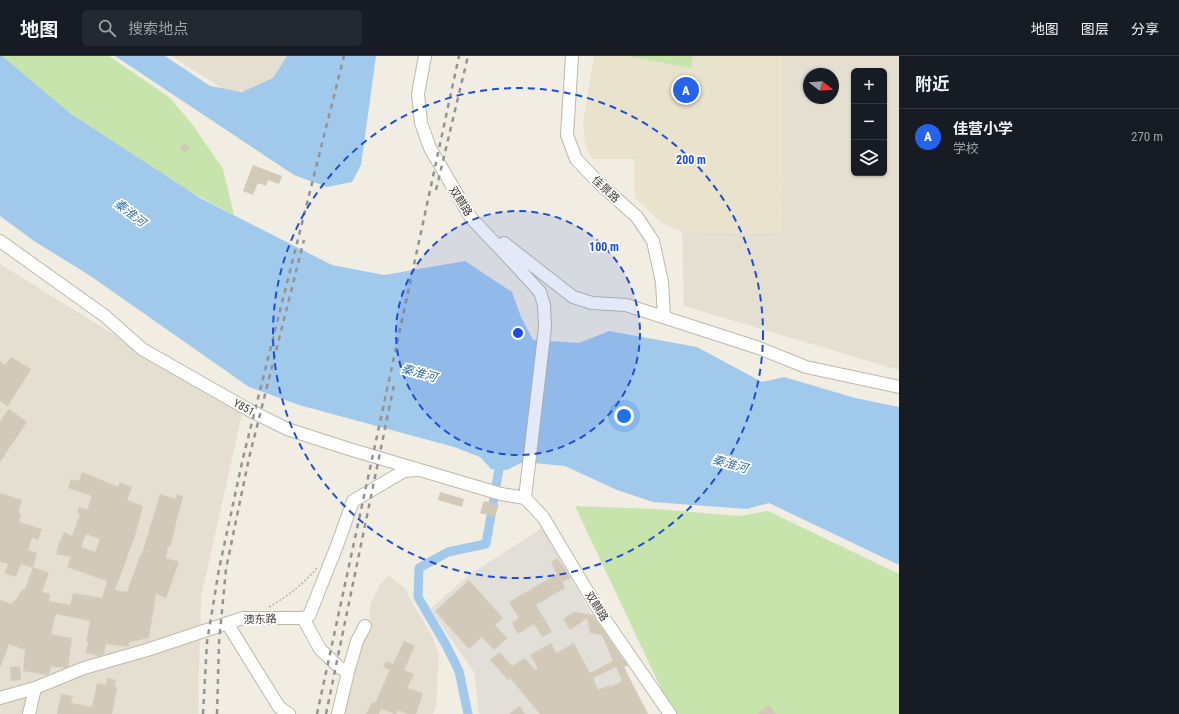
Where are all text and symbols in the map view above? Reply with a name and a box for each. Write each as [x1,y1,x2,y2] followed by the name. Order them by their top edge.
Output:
[82,10,362,46] search box
[96,17,118,39] icon: search
[20,18,58,41] text: 地图
[128,20,188,38] text: 搜索地点
[1031,21,1059,37] text: 地图
[1081,21,1109,37] text: 图层
[1131,21,1159,37] text: 分享
[803,68,839,104] north arrow
[851,68,887,176] map controls
[851,68,887,104] button: +
[915,74,949,94] text: 附近
[673,75,699,105] pin: A
[851,104,887,140] button: −
[953,120,1013,138] text: 佳营小学
[924,129,932,144] text: A
[1131,129,1163,144] text: 270 m
[851,140,887,176] button: layers
[953,141,979,156] text: 学校
[676,153,706,167] text: 200 m
[589,173,622,205] street label: 佳景路
[446,184,475,219] street label: 双麒路
[112,196,150,231] water label: 秦淮河
[589,240,619,254] text: 100 m
[511,326,525,340] centre of rings
[400,361,440,385] water label: 秦淮河
[231,396,257,418] street label: Y851
[614,406,634,426] your location
[711,452,751,476] water label: 秦淮河
[582,589,611,624] street label: 双麒路
[243,612,277,627] street label: 澳东路

